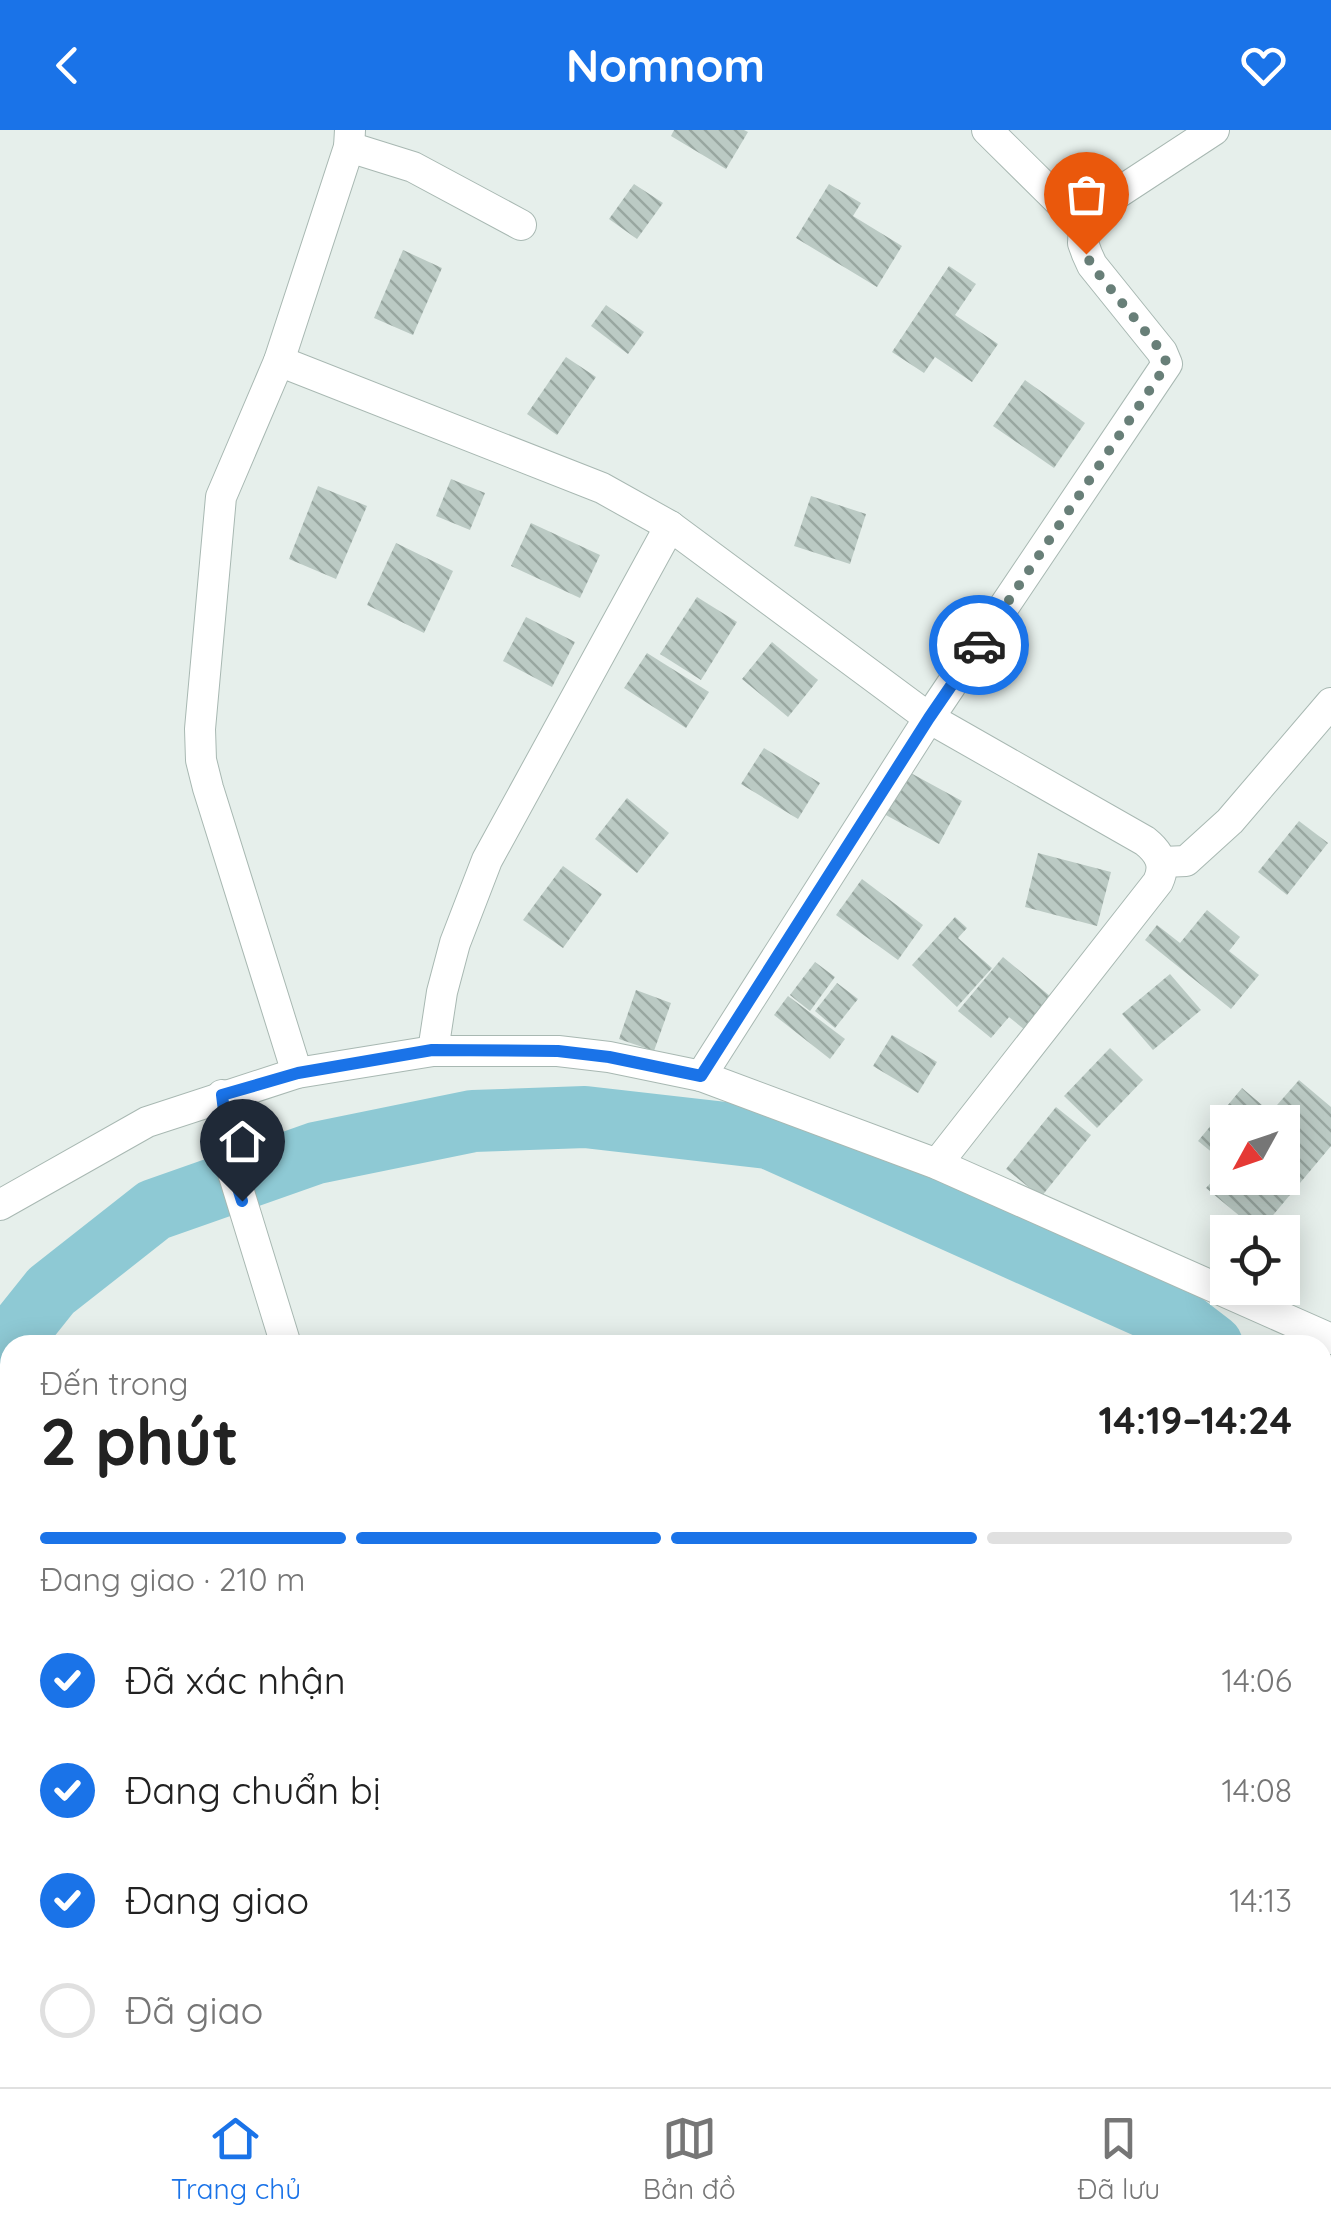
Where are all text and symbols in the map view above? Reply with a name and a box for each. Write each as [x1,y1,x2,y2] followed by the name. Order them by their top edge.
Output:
[566,37,765,93] text: Nomnom
[40,38,95,93] icon: back
[1236,38,1291,93] icon: heart
[1044,152,1129,255] pin
[1059,167,1114,222] icon: bag
[929,595,1029,695] courier
[952,618,1007,673] icon: car
[200,1099,285,1202] pin
[1210,1105,1300,1195] north arrow
[1210,1105,1300,1305] map controls
[215,1114,270,1169] icon: home
[1210,1215,1300,1305] button: locate
[40,1363,189,1403] text: Đến trong
[1099,1396,1292,1444] text: 14:19–14:24
[40,1400,239,1481] text: 2 phút
[40,1559,305,1599] text: Đang giao · 210 m
[40,1653,95,1708] icon: check
[125,1656,346,1704] text: Đã xác nhận
[1222,1660,1292,1700] text: 14:06
[40,1763,95,1818] icon: check
[125,1766,381,1814] text: Đang chuẩn bị
[1221,1770,1292,1810] text: 14:08
[40,1873,95,1928] icon: check
[125,1876,309,1924] text: Đang giao
[1229,1880,1292,1920] text: 14:13
[125,1986,264,2034] text: Đã giao
[171,2111,301,2206] tab: Trang chủ
[643,2111,736,2206] tab: Bản đồ
[1077,2111,1160,2206] tab: Đã lưu

